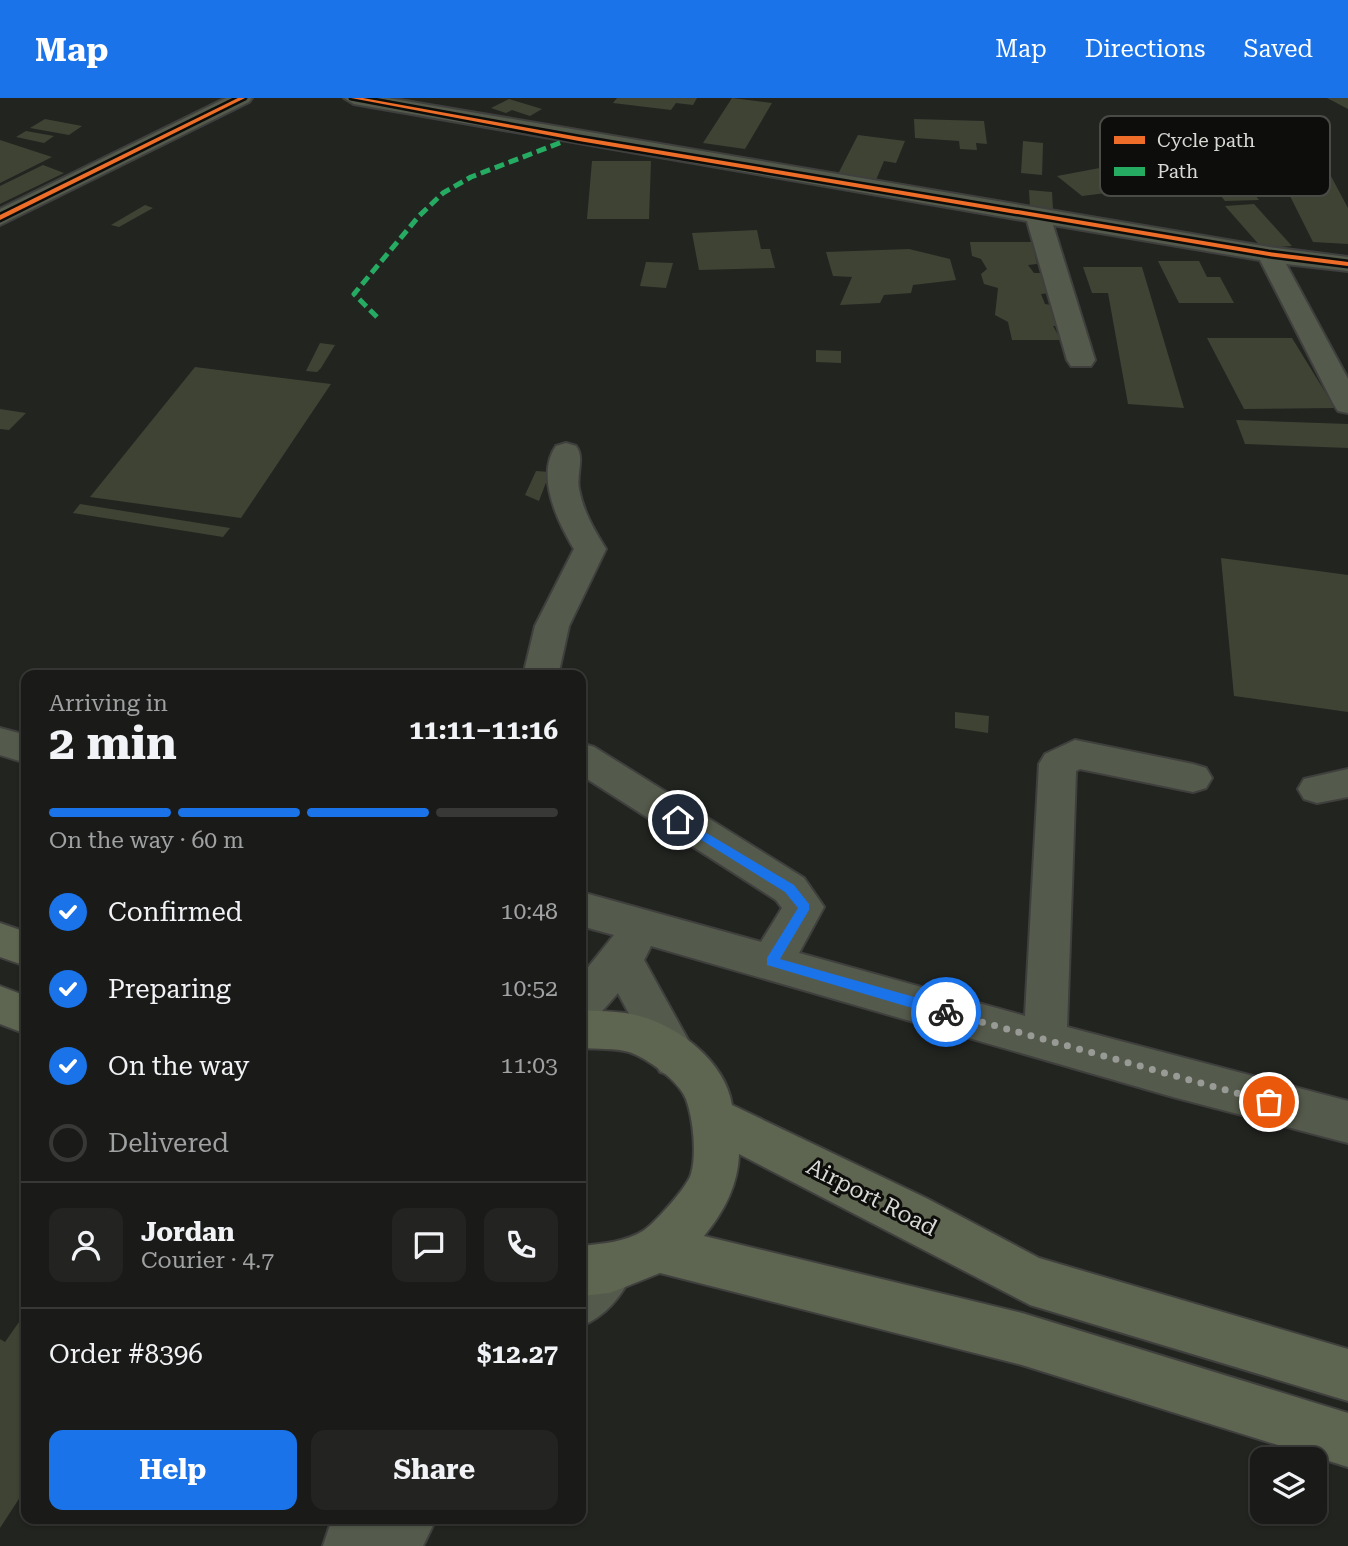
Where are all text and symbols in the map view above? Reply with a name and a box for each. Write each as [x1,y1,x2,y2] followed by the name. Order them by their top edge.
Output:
[35,30,109,69] text: Map
[995,35,1047,63] text: Map
[1085,35,1205,63] text: Directions
[1243,35,1313,63] text: Saved
[1100,116,1330,196] legend
[1157,129,1255,152] text: Cycle path
[1157,160,1198,183] text: Path
[49,690,168,717] text: Arriving in
[409,715,558,745] text: 11:11–11:16
[49,716,177,770] text: 2 min
[648,790,708,850] pin
[659,801,697,839] icon: home
[49,827,244,854] text: On the way · 60 m
[49,893,87,931] icon: check
[108,897,243,927] text: Confirmed
[501,898,558,925] text: 10:48
[49,970,87,1008] icon: check
[108,974,231,1004] text: Preparing
[501,975,558,1002] text: 10:52
[911,977,981,1047] courier
[927,993,965,1031] icon: bike
[49,1047,87,1085] icon: check
[108,1051,249,1081] text: On the way
[501,1052,558,1079] text: 11:03
[1239,1072,1299,1132] pin
[1250,1083,1288,1121] icon: bag
[108,1128,229,1158] text: Delivered
[802,1153,942,1242] street label: Airport Road
[49,1208,123,1282] button: person
[392,1208,466,1282] button: chat
[484,1208,558,1282] button: phone
[141,1217,235,1247] text: Jordan
[141,1247,274,1274] text: Courier · 4.7
[49,1339,203,1369] text: Order #8396
[477,1339,558,1369] text: $12.27
[49,1430,297,1510] button: Help
[311,1430,558,1510] button: Share
[1250,1447,1327,1524] map controls
[1250,1447,1327,1524] button: layers

